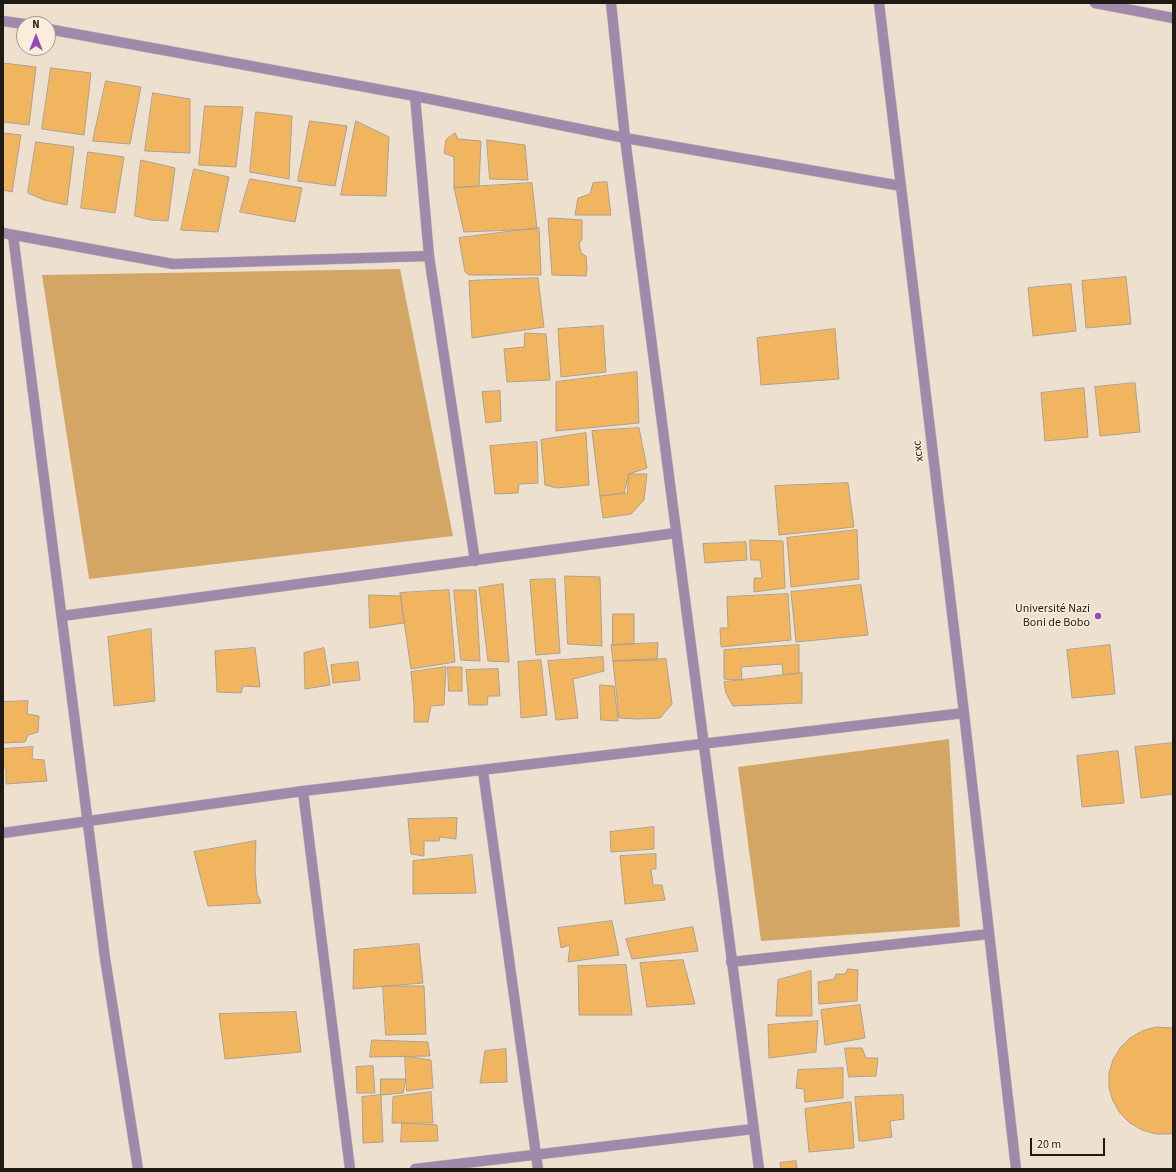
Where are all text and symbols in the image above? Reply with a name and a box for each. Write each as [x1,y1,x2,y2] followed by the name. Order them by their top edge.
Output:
[16,16,56,56] north arrow
[32,17,40,32] text: N
[911,440,927,462] street label: xcxc
[1015,602,1090,630] place label: Université Nazi Boni de Bobo
[1093,611,1103,621] marker: Université Nazi Boni de Bobo
[1032,1130,1107,1156] scale bar
[1037,1136,1061,1153] text: 20 m

